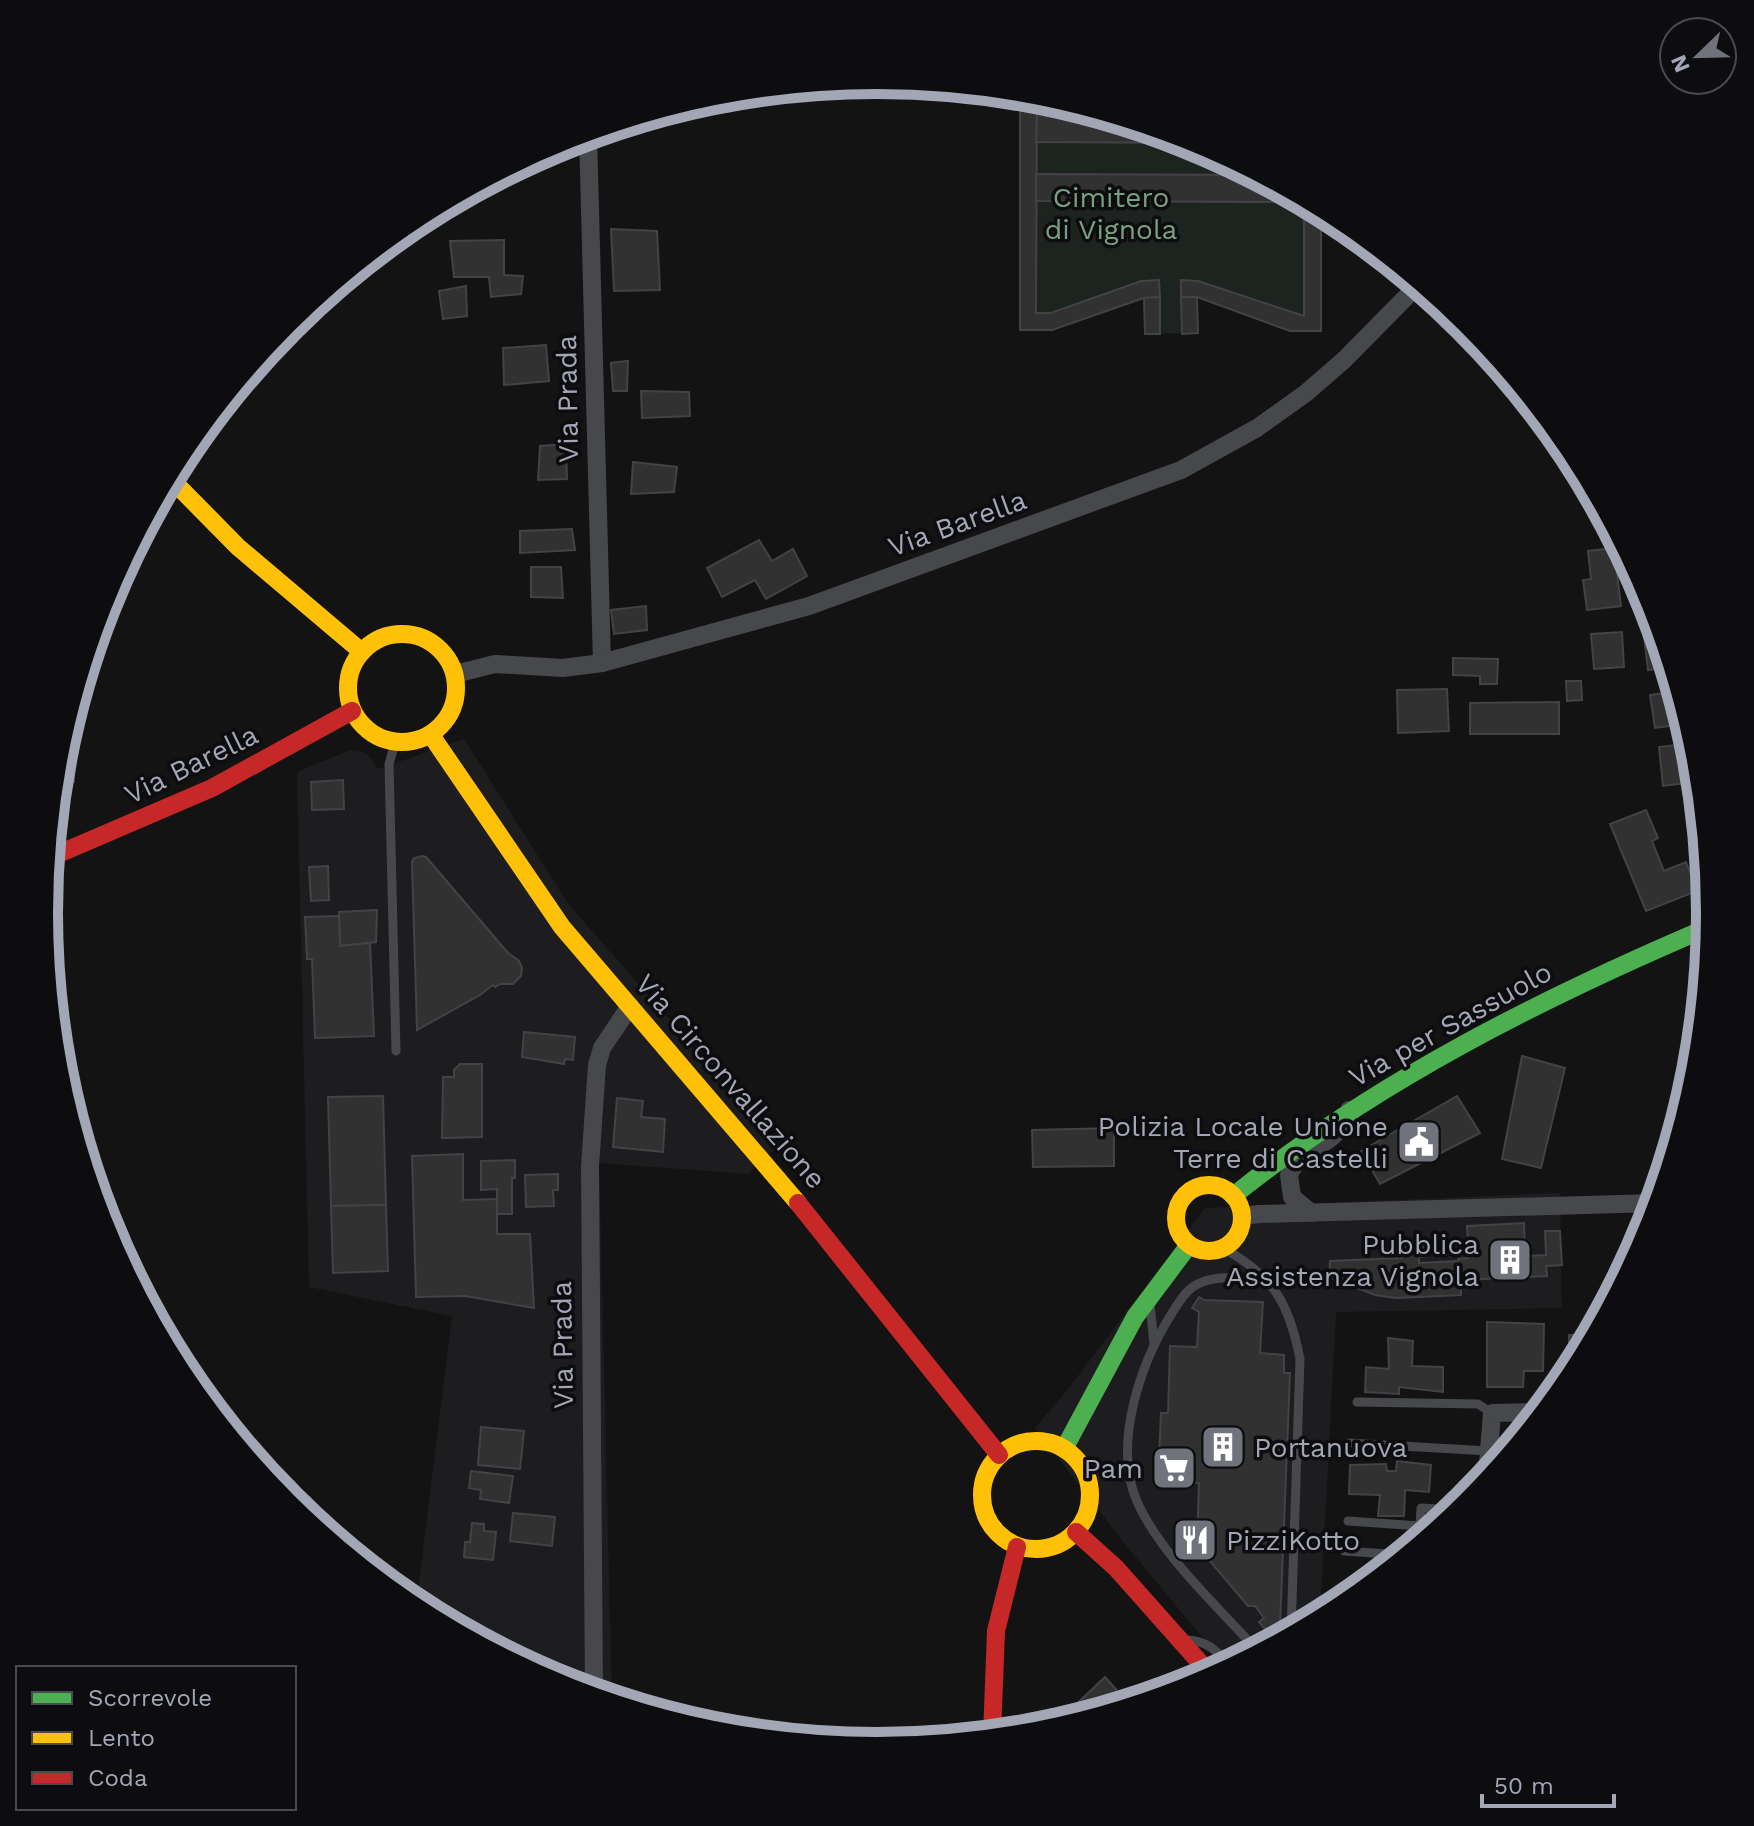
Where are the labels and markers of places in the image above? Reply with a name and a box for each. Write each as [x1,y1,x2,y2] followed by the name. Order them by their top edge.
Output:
[1098,1110,1388,1175] place label: Polizia Locale Unione Terre di Castelli
[1395,1118,1443,1166] public building icon: Polizia Locale Unione Terre di Castelli
[1226,1228,1479,1293] place label: Pubblica Assistenza Vignola
[1486,1236,1534,1284] building icon: Pubblica Assistenza Vignola
[1199,1423,1247,1471] building icon: Portanuova
[1254,1431,1407,1464] place label: Portanuova
[1150,1444,1198,1492] supermarket icon: Pam
[1083,1452,1143,1485] place label: Pam
[1171,1516,1219,1564] restaurant icon: PizziKotto
[1226,1524,1360,1557] place label: PizziKotto

